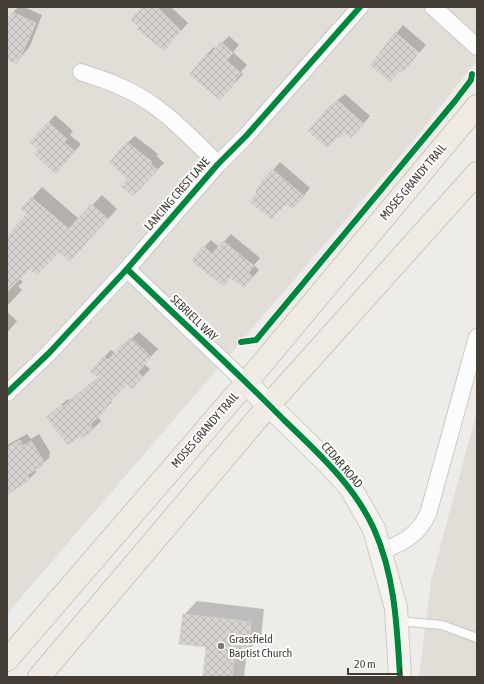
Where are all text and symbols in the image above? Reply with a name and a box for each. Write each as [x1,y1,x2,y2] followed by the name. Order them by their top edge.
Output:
[377,141,449,223] street label: MOSES GRANDY TRAIL
[141,155,213,233] street label: LANCING CREST LANE
[168,292,221,344] street label: SEBRIELL WAY
[168,389,242,471] street label: MOSES GRANDY TRAIL
[318,439,366,491] street label: CEDAR ROAD
[229,632,292,660] place label: Grassfield Baptist Church
[216,641,226,651] marker: Grassfield Baptist Church
[348,650,401,676] scale bar
[354,657,376,671] text: 20 m

